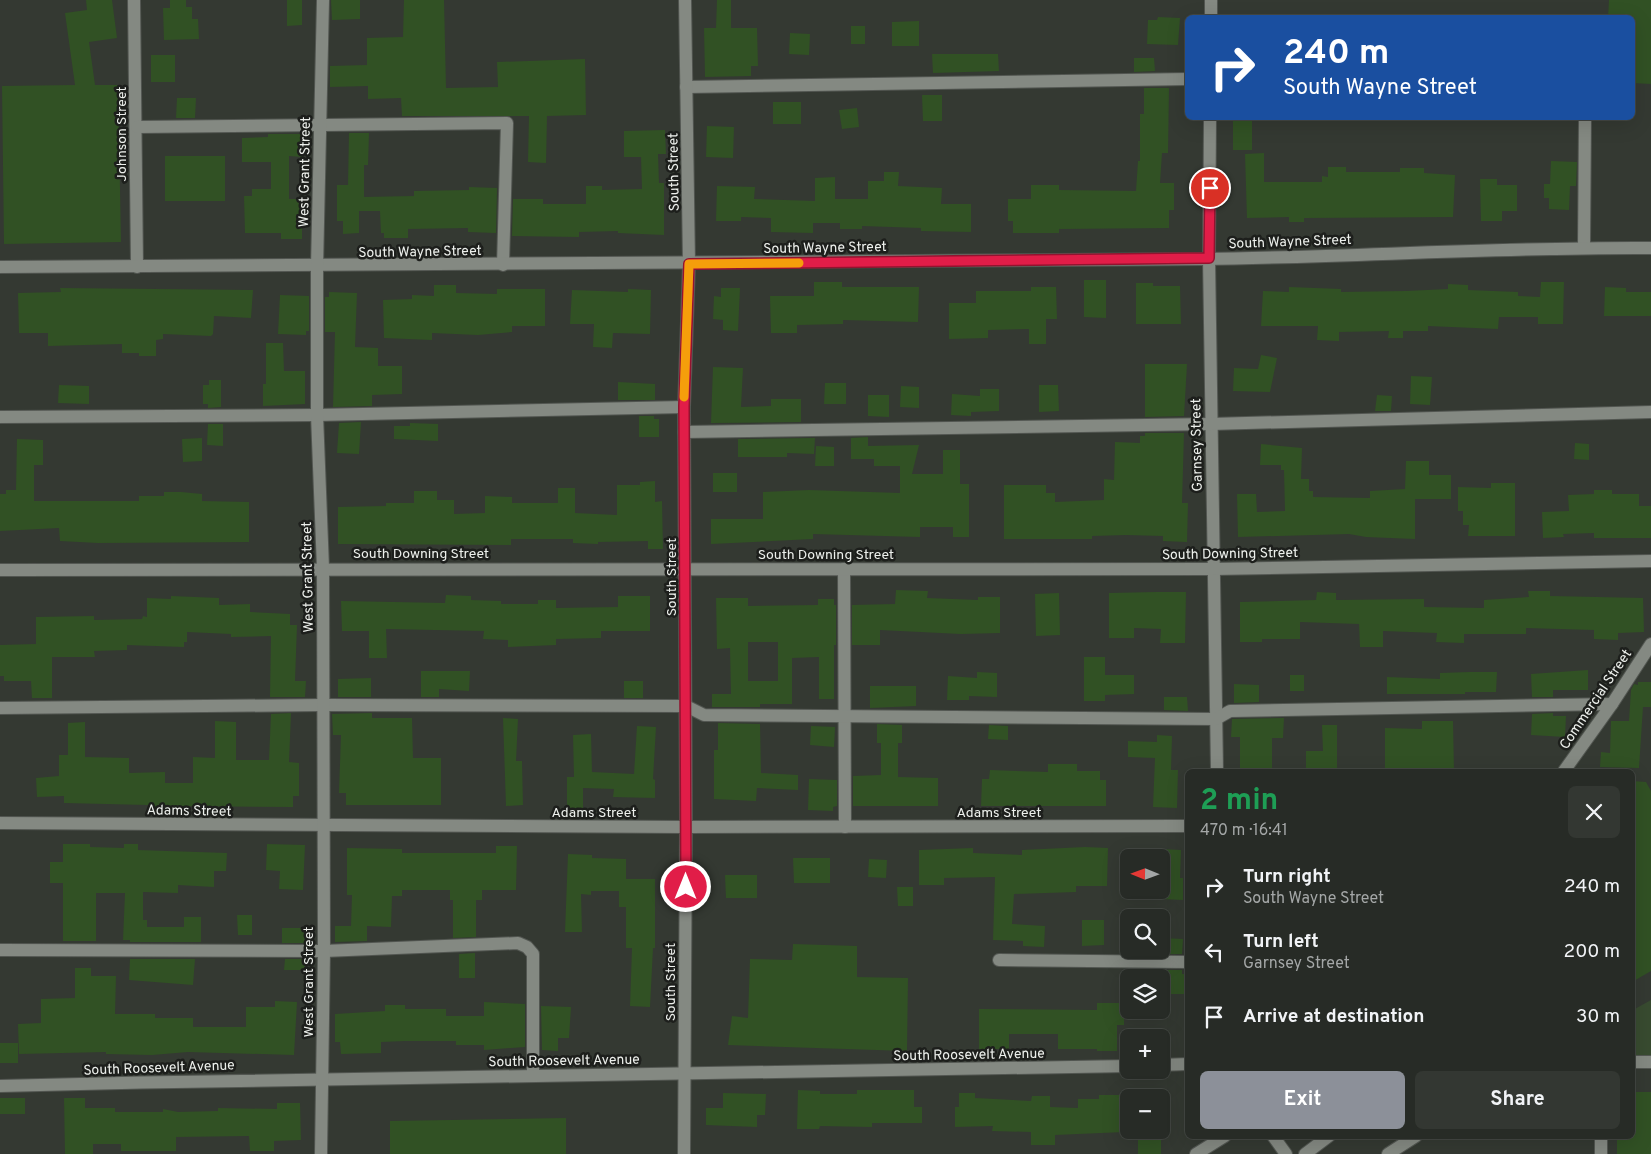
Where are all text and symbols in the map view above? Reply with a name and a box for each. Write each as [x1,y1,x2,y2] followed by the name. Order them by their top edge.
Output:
[1283,32,1389,76] text: 240 m
[1200,35,1265,100] icon: right
[1283,75,1477,102] text: South Wayne Street
[114,86,131,182] street label: Johnson Street
[296,116,315,228] street label: West Grant Street
[665,133,684,211] street label: South Street
[1189,167,1231,209] pin
[1196,174,1224,202] icon: arrive
[1228,232,1352,253] street label: South Wayne Street
[763,239,887,258] street label: South Wayne Street
[358,243,482,262] street label: South Wayne Street
[1188,398,1207,492] street label: Garnsey Street
[299,521,318,633] street label: West Grant Street
[664,538,681,616] street label: South Street
[1162,545,1298,564] street label: South Downing Street
[353,546,489,563] street label: South Downing Street
[758,547,894,564] street label: South Downing Street
[1556,647,1636,753] street label: Commercial Street
[1200,783,1278,820] text: 2 min
[1568,786,1620,838] button: close
[146,802,232,821] street label: Adams Street
[551,805,637,822] street label: Adams Street
[956,805,1042,822] street label: Adams Street
[1200,821,1288,841] text: 470 m · 16:41
[1120,849,1170,899] north arrow
[1120,849,1170,1139] map controls
[659,860,711,912] position arrow
[1243,865,1331,889] text: Turn right
[1200,873,1228,901] icon: right
[1564,875,1620,899] text: 240 m
[1243,889,1384,909] text: South Wayne Street
[1120,909,1170,959] button: search
[301,926,318,1038] street label: West Grant Street
[1243,930,1319,954] text: Turn left
[1200,938,1228,966] icon: left
[1564,940,1620,964] text: 200 m
[663,943,680,1021] street label: South Street
[1243,954,1350,974] text: Garnsey Street
[1120,969,1170,1019] button: layers
[1200,1003,1228,1031] icon: arrive
[1243,1005,1424,1029] text: Arrive at destination
[1576,1005,1620,1029] text: 30 m
[1120,1029,1170,1079] button: +
[893,1046,1045,1065] street label: South Roosevelt Avenue
[488,1052,640,1071] street label: South Roosevelt Avenue
[83,1057,235,1080] street label: South Roosevelt Avenue
[1200,1071,1405,1129] button: Exit
[1415,1071,1620,1129] button: Share
[1120,1089,1170,1139] button: −

